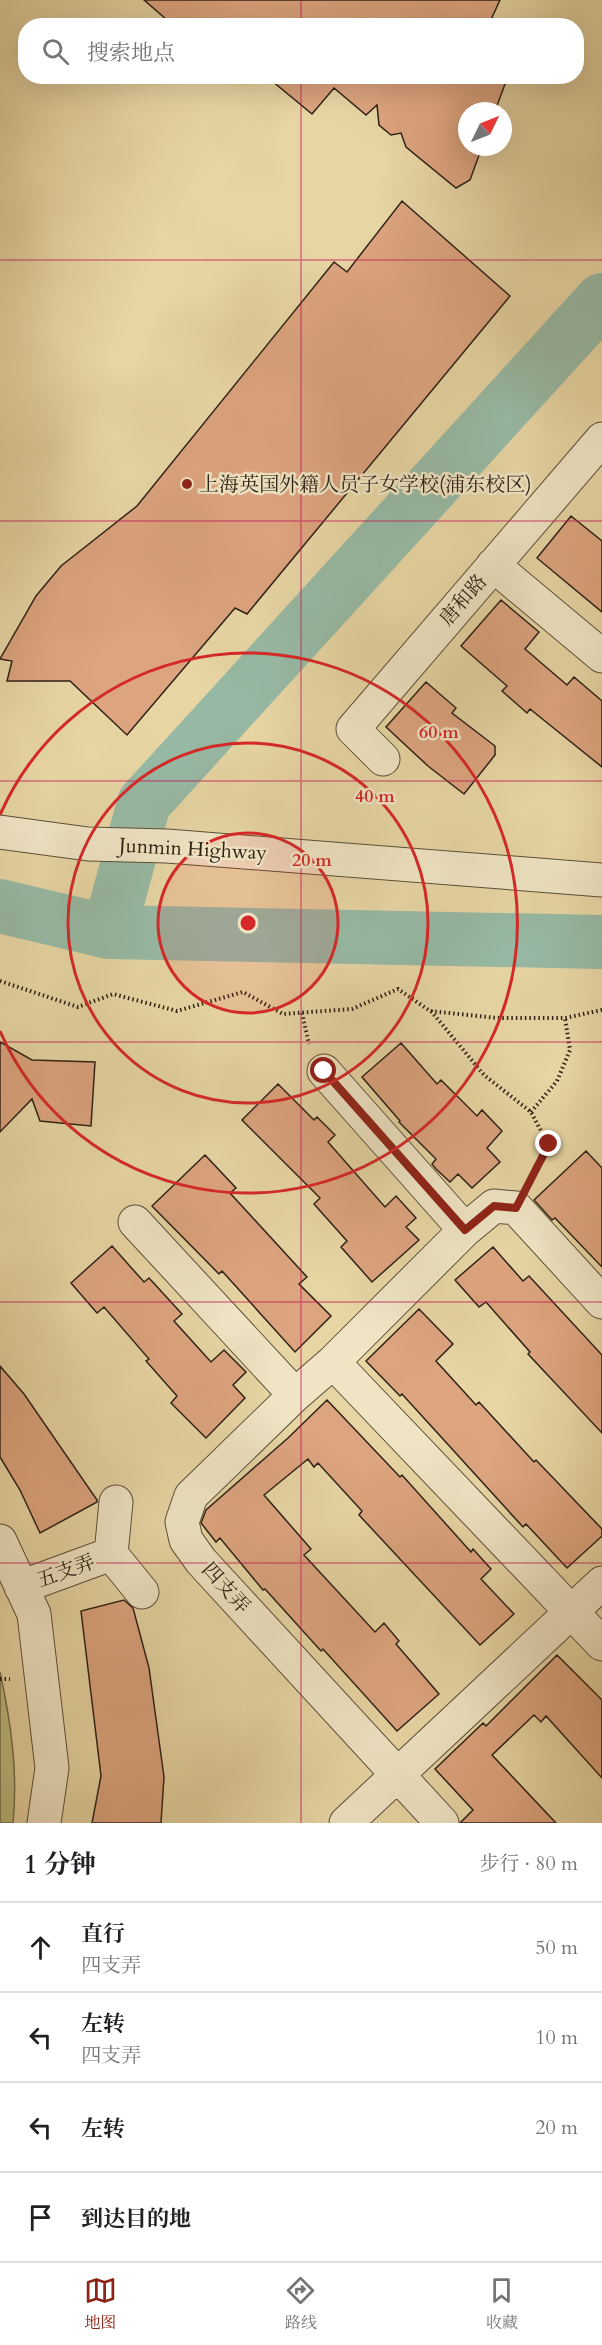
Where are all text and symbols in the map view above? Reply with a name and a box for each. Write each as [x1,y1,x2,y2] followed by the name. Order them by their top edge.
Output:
[18,18,584,84] search box
[39,35,72,68] icon: search
[87,38,175,68] text: 搜索地点
[458,102,512,156] north arrow
[199,471,532,498] place label: 上海英国外籍人员子女学校(浦东校区)
[180,477,194,491] marker: 上海英国外籍人员子女学校(浦东校区)
[433,569,493,631] street label: 唐和路
[419,720,459,745] text: 60 m
[355,784,395,809] text: 40 m
[115,831,268,866] street label: Junmin Highway
[292,848,332,873] text: 20 m
[238,913,258,933] centre of rings
[310,1057,336,1083] route start
[535,1130,561,1156] route end
[33,1548,99,1594] street label: 五支弄
[196,1557,256,1619] street label: 四支弄
[24,1847,96,1882] text: 1 分钟
[479,1850,578,1877] text: 步行 · 80 m
[81,1919,125,1949] text: 直行
[24,1931,57,1964] icon: ahead
[535,1934,578,1961] text: 50 m
[81,1952,141,1979] text: 四支弄
[81,2009,125,2039] text: 左转
[24,2021,57,2054] icon: left
[535,2024,578,2051] text: 10 m
[81,2042,141,2069] text: 四支弄
[24,2111,57,2144] icon: left
[81,2114,125,2144] text: 左转
[535,2114,578,2141] text: 20 m
[24,2201,57,2234] icon: arrive
[81,2204,191,2234] text: 到达目的地
[84,2274,117,2334] tab: 地图
[284,2274,317,2334] tab: 路线
[485,2274,518,2334] tab: 收藏

